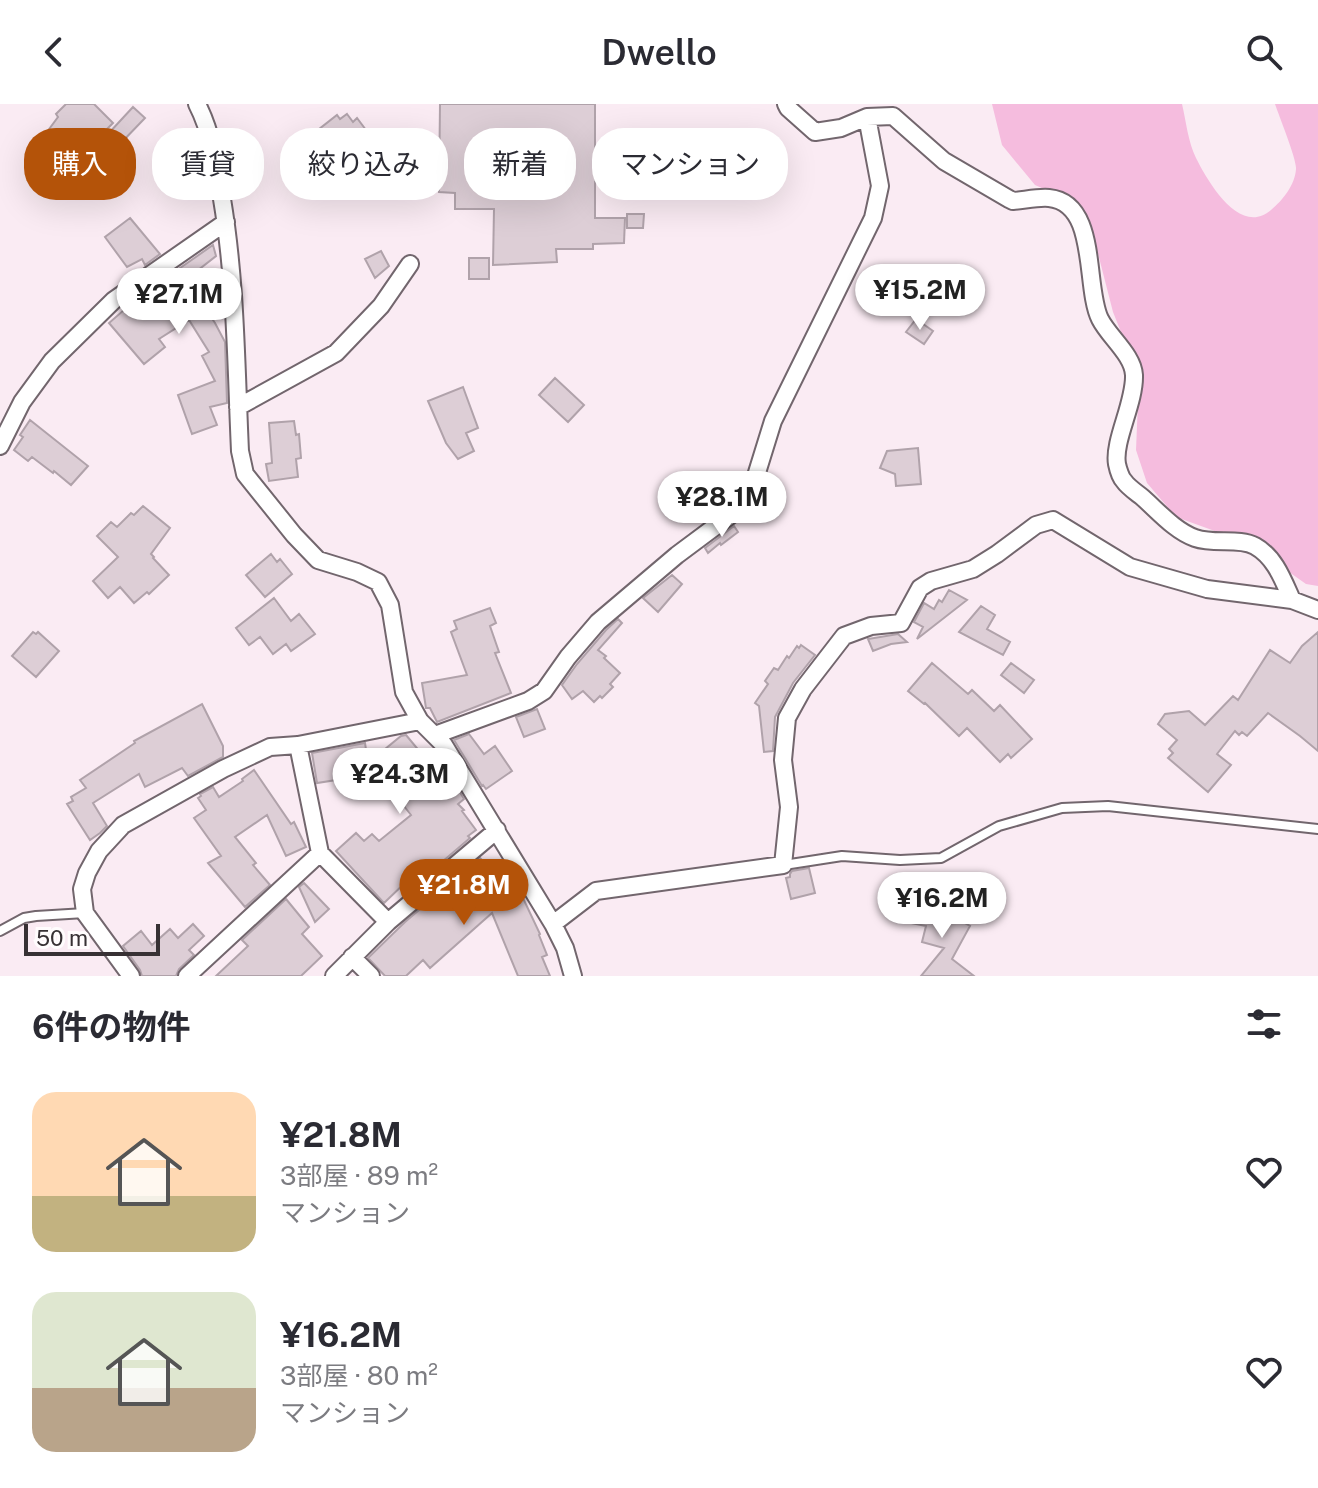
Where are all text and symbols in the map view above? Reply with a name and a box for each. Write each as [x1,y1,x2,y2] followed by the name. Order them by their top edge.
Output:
[32,30,76,74] icon: back
[1242,30,1286,74] icon: search
[601,31,717,73] text: Dwello
[24,128,136,200] chip: 購入
[152,128,264,200] chip: 賃貸
[280,128,448,200] chip: 絞り込み
[464,128,576,200] chip: 新着
[592,128,788,200] chip: マンション
[855,264,985,332] pin: ¥15.2M
[114,268,244,336] pin: ¥27.1M
[873,274,967,305] text: ¥15.2M
[135,278,223,309] text: ¥27.1M
[657,471,787,539] pin: ¥28.1M
[675,481,769,512] text: ¥28.1M
[335,748,465,816] pin: ¥24.3M
[351,758,449,789] text: ¥24.3M
[399,859,529,927] pin: ¥21.8M
[417,869,511,900] text: ¥21.8M
[877,872,1007,940] pin: ¥16.2M
[895,882,989,913] text: ¥16.2M
[24,920,160,956] scale bar
[36,925,88,951] text: 50 m
[1242,1002,1286,1046] icon: filters
[32,1007,190,1047] text: 6件の物件
[280,1115,402,1155] text: ¥21.8M
[96,1124,192,1220] icon: home
[1242,1150,1286,1194] icon: heart
[280,1160,438,1191] text: 3部屋 · 89 m²
[280,1197,410,1228] text: マンション
[280,1315,402,1355] text: ¥16.2M
[96,1324,192,1420] icon: home
[1242,1350,1286,1394] icon: heart
[280,1360,438,1391] text: 3部屋 · 80 m²
[280,1397,410,1428] text: マンション

